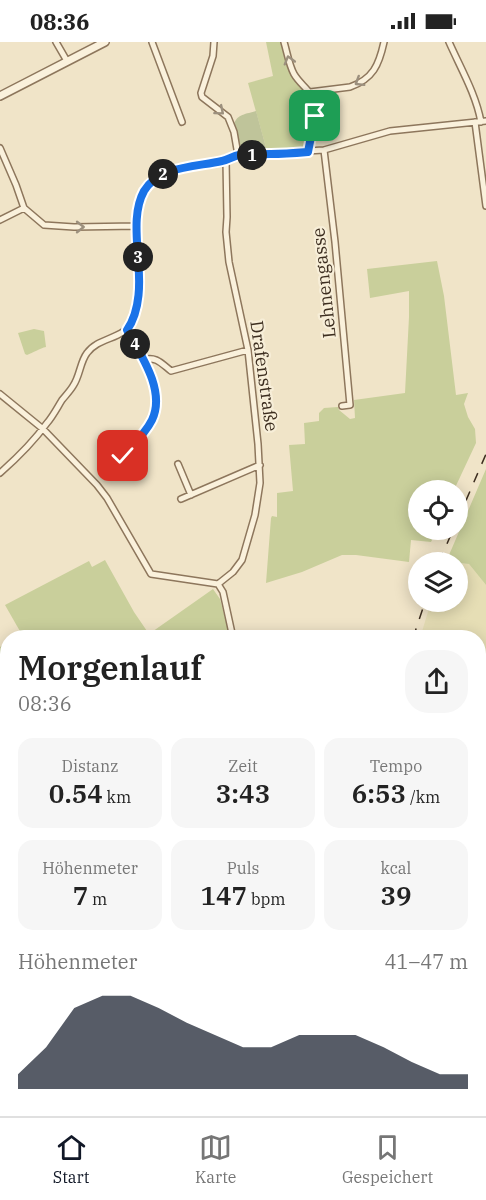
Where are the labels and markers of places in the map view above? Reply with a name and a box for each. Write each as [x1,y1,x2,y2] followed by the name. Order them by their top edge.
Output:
[289,90,340,141] pin
[237,140,267,170] pin: 1
[148,159,178,189] pin: 2
[123,242,153,272] pin: 3
[120,329,150,359] pin: 4
[97,430,148,481] pin

